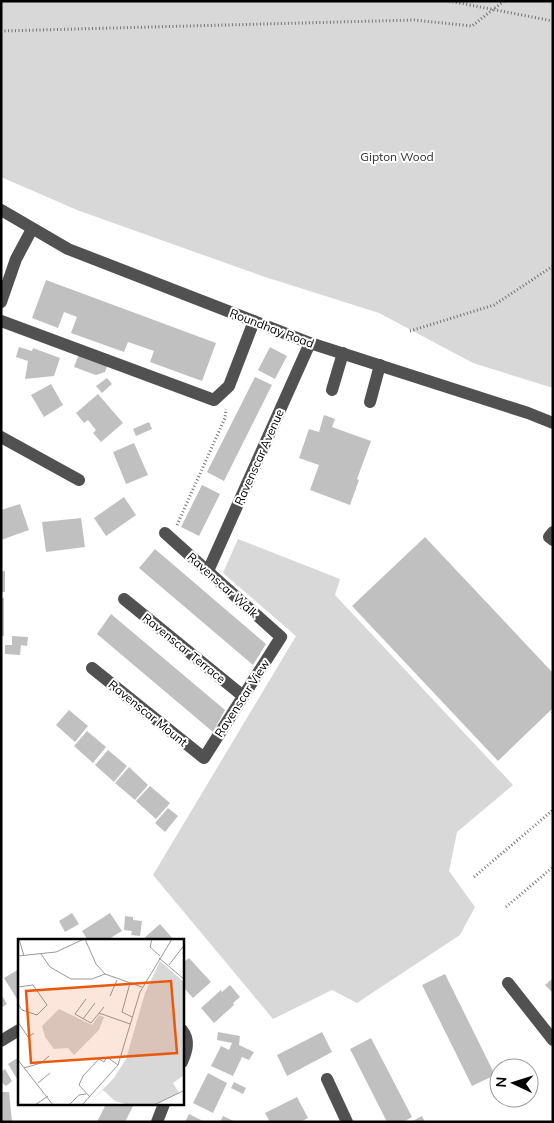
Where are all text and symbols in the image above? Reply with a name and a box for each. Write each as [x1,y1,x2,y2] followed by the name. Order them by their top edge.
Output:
[360,149,434,164] park label: Gipton Wood
[228,305,316,351] street label: Roundhay Road
[231,407,287,507] street label: Ravenscar Avenue
[184,549,262,621] street label: Ravenscar Walk
[139,610,229,686] street label: Ravenscar Terrace
[211,656,273,740] street label: Ravenscar View
[106,677,190,749] street label: Ravenscar Mount
[18,939,184,1106] inset map
[489,1058,539,1108] north arrow
[492,1076,510,1088] text: N

